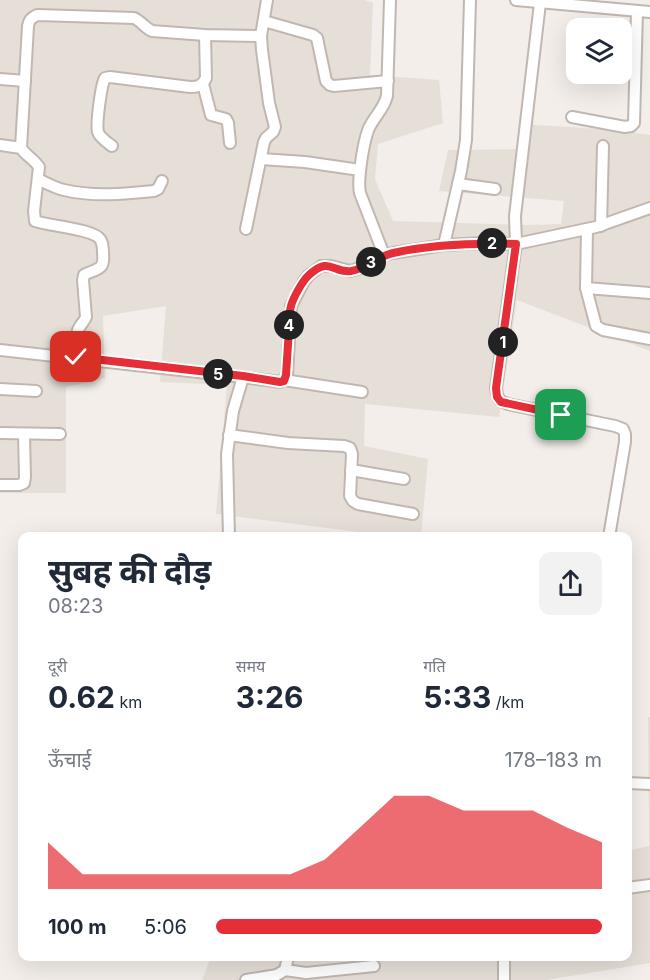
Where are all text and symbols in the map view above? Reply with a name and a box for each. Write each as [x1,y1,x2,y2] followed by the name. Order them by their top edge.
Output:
[566,18,632,84] map controls
[566,18,632,84] button: layers
[477,228,507,258] pin: 2
[487,233,497,253] text: 2
[356,247,386,277] pin: 3
[366,252,376,272] text: 3
[274,310,304,340] pin: 4
[284,315,294,335] text: 4
[488,327,518,357] pin: 1
[50,331,101,382] pin
[500,332,506,352] text: 1
[59,340,92,373] icon: check
[203,359,233,389] pin: 5
[213,364,223,384] text: 5
[535,389,586,440] pin
[544,398,577,431] icon: arrive
[48,551,211,591] text: सुबह की दौड़
[539,552,602,615] button: share
[48,594,103,618] text: 08:23
[48,656,67,676] text: दूरी
[236,656,265,676] text: समय
[423,656,446,676] text: गति
[48,679,115,715] text: 0.62
[236,679,303,715] text: 3:26
[423,679,491,715] text: 5:33
[115,692,142,712] text: km
[491,692,524,712] text: /km
[48,748,91,772] text: ऊँचाई
[504,748,602,772] text: 178–183 m
[48,915,107,939] text: 100 m
[144,915,187,939] text: 5:06

